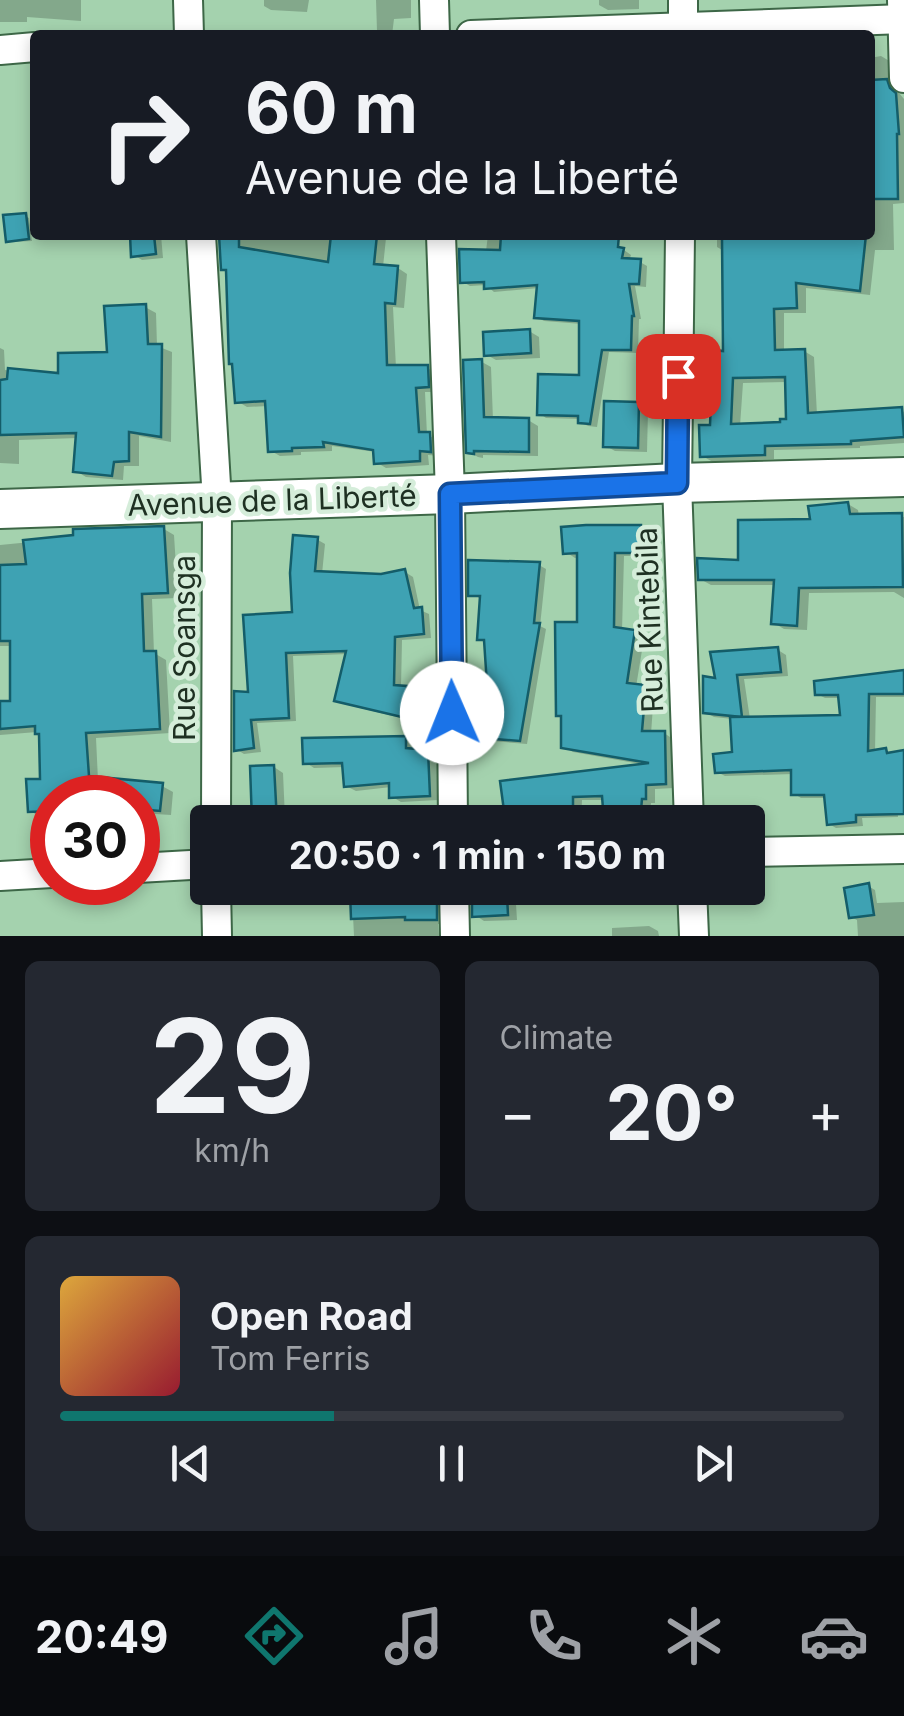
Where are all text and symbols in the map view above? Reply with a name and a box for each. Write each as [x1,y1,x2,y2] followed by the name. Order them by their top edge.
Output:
[245,65,418,150] text: 60 m
[80,70,210,200] icon: right
[245,150,679,205] text: Avenue de la Liberté
[636,334,721,419] pin
[651,349,706,404] icon: arrive
[127,477,417,523] street label: Avenue de la Liberté
[628,527,670,713] street label: Rue Kintebila
[166,555,202,741] street label: Rue Soansga
[400,661,504,765] position arrow
[30,775,160,905] speed limit sign: 30
[289,832,666,878] text: 20:50 · 1 min · 150 m
[149,987,315,1144] text: 29
[500,1018,613,1057] text: Climate
[606,1067,738,1158] text: 20°
[500,1080,536,1146] text: −
[808,1080,844,1146] text: +
[194,1131,270,1170] text: km/h
[210,1293,413,1339] text: Open Road
[210,1339,370,1378] text: Tom Ferris
[163,1436,218,1491] icon: previous
[424,1436,479,1491] icon: pause
[686,1436,741,1491] icon: next
[239,1601,309,1671] icon: directions
[379,1601,449,1671] icon: music
[519,1601,589,1671] icon: phone
[659,1601,729,1671] icon: climate
[799,1601,869,1671] icon: car
[35,1609,168,1664] text: 20:49

